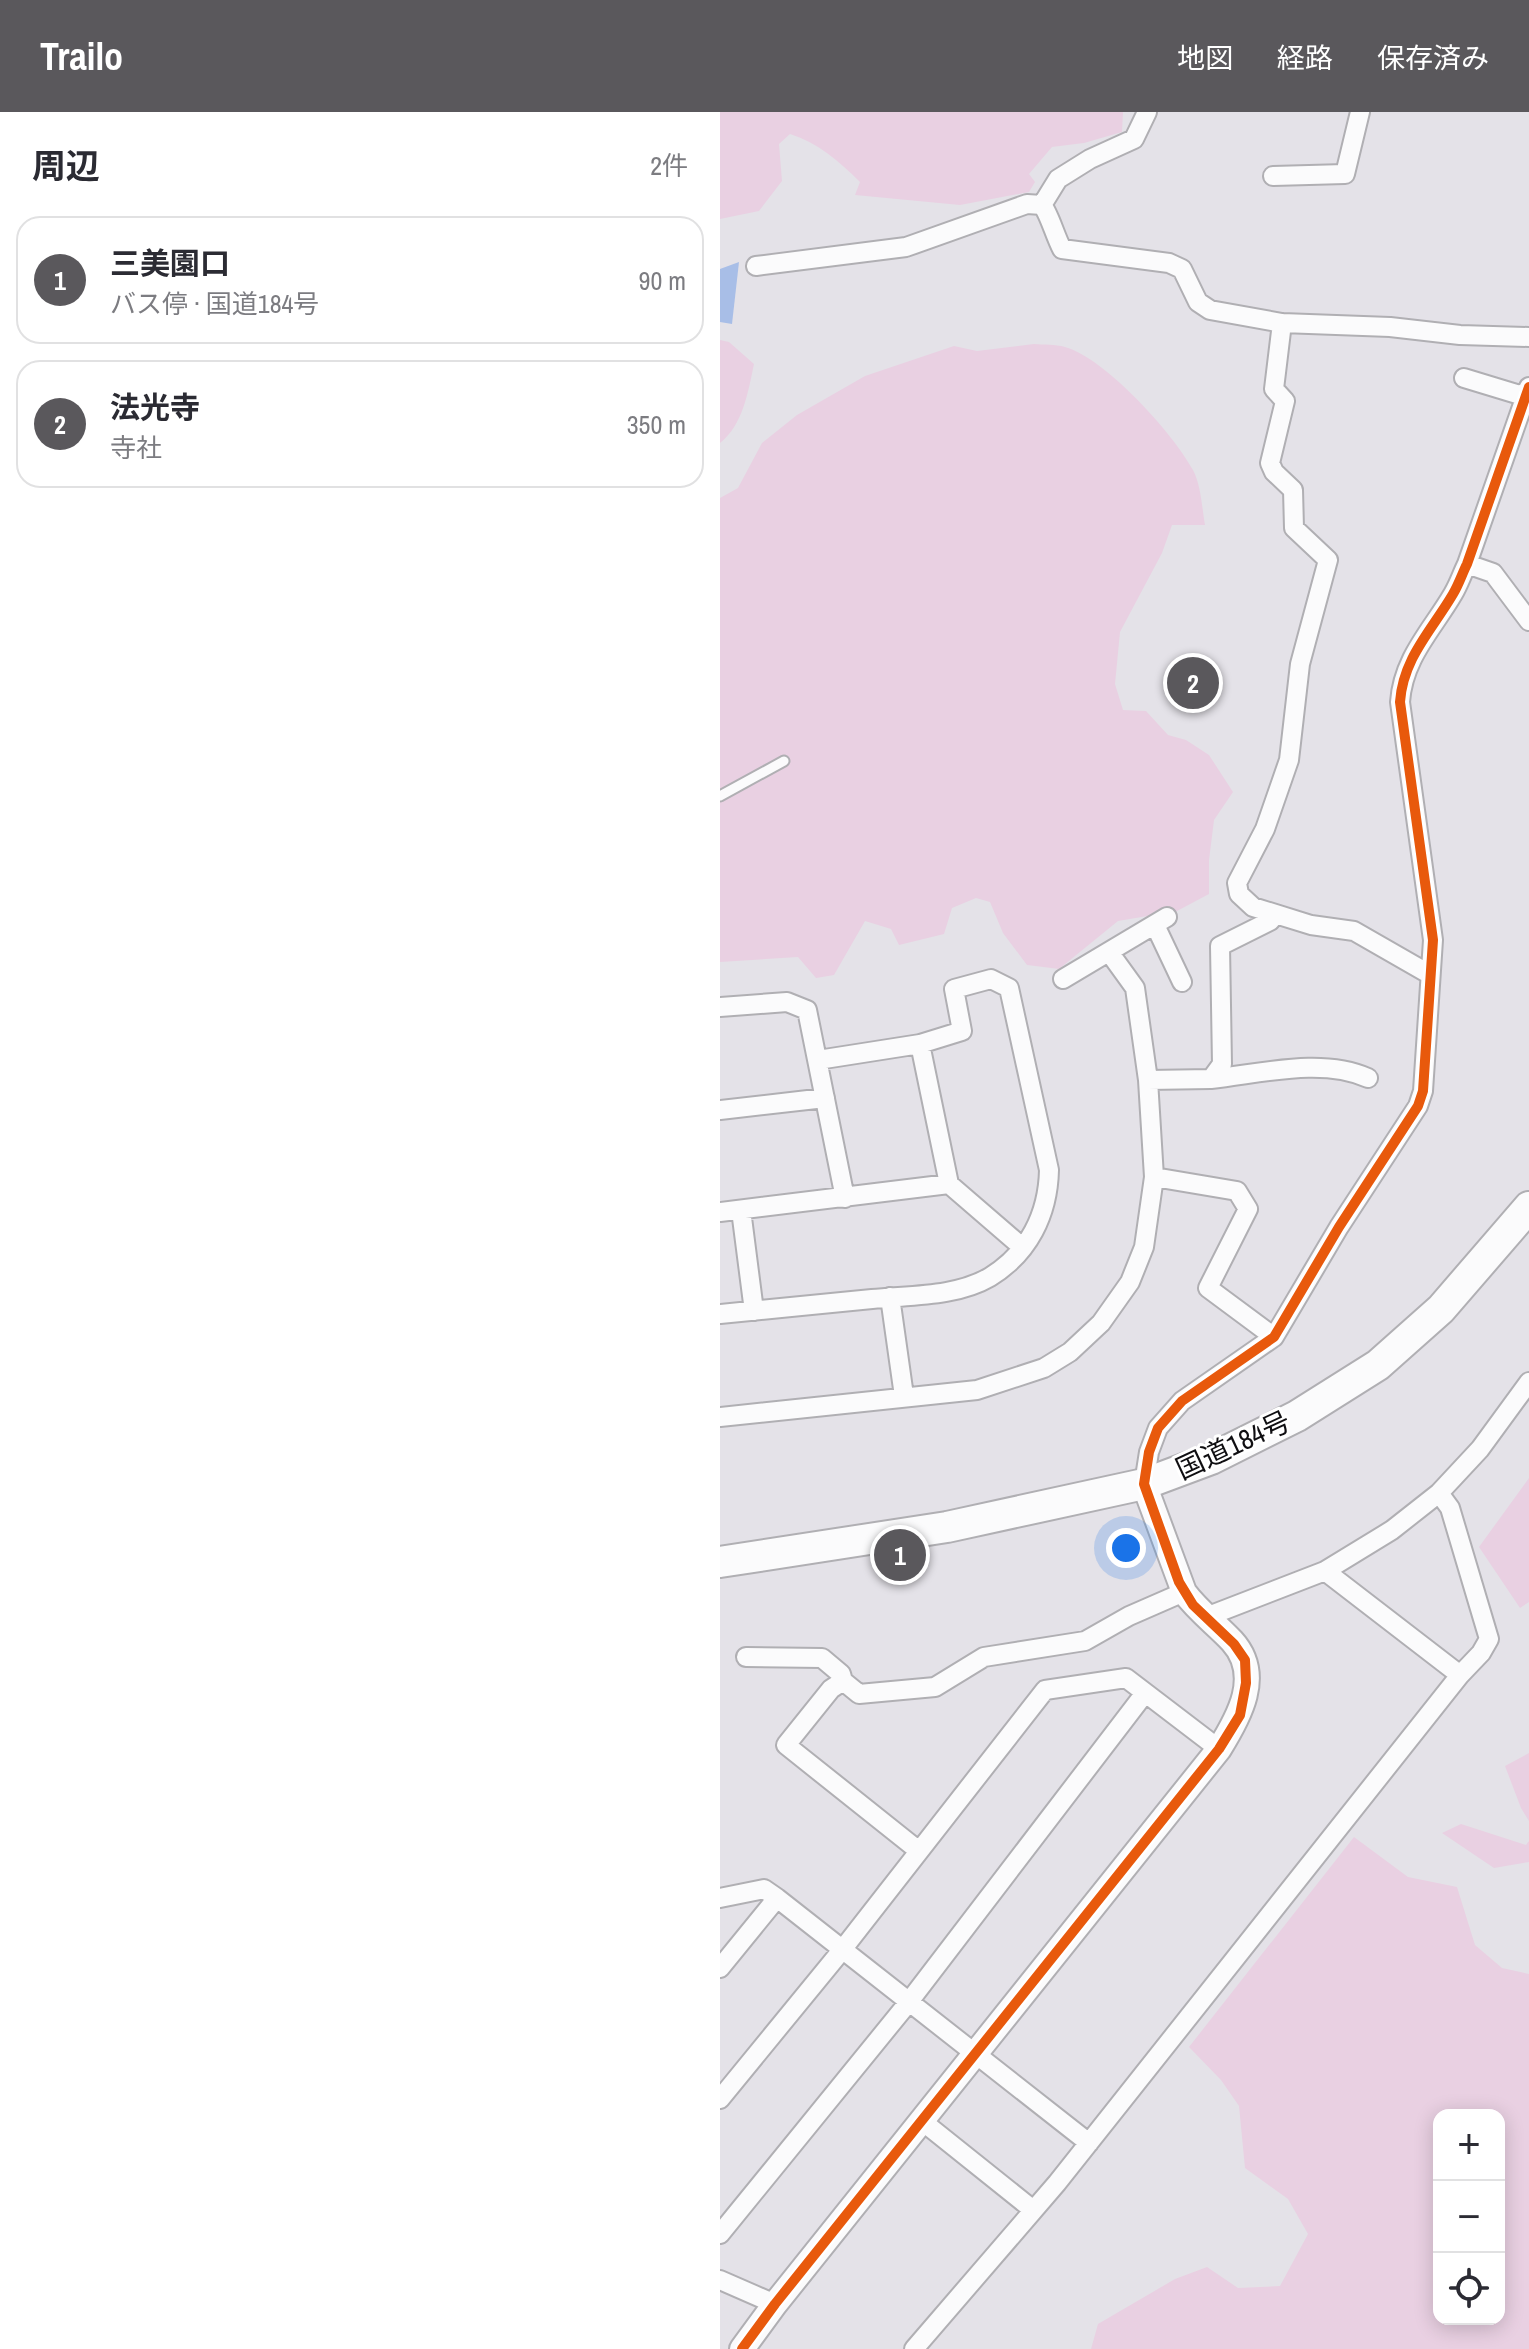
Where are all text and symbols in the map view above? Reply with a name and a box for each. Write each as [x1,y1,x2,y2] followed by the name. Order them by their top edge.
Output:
[40,31,123,82] text: Trailo
[1177,39,1233,77] text: 地図
[1277,39,1333,77] text: 経路
[1377,39,1489,77] text: 保存済み
[32,143,100,189] text: 周辺
[650,148,688,183] text: 2件
[110,243,230,283] text: 三美園口
[54,263,66,298] text: 1
[639,263,686,298] text: 90 m
[110,286,319,321] text: バス停 · 国道184号
[110,387,200,427] text: 法光寺
[54,407,66,442] text: 2
[627,407,686,442] text: 350 m
[110,430,162,465] text: 寺社
[1167,653,1219,713] pin: 2
[1170,1402,1296,1488] street label: 国道184号
[874,1525,926,1585] pin: 1
[1106,1528,1146,1568] your location
[1433,2109,1505,2325] map controls
[1433,2109,1505,2181] button: +
[1433,2181,1505,2253] button: −
[1433,2253,1505,2325] button: locate

